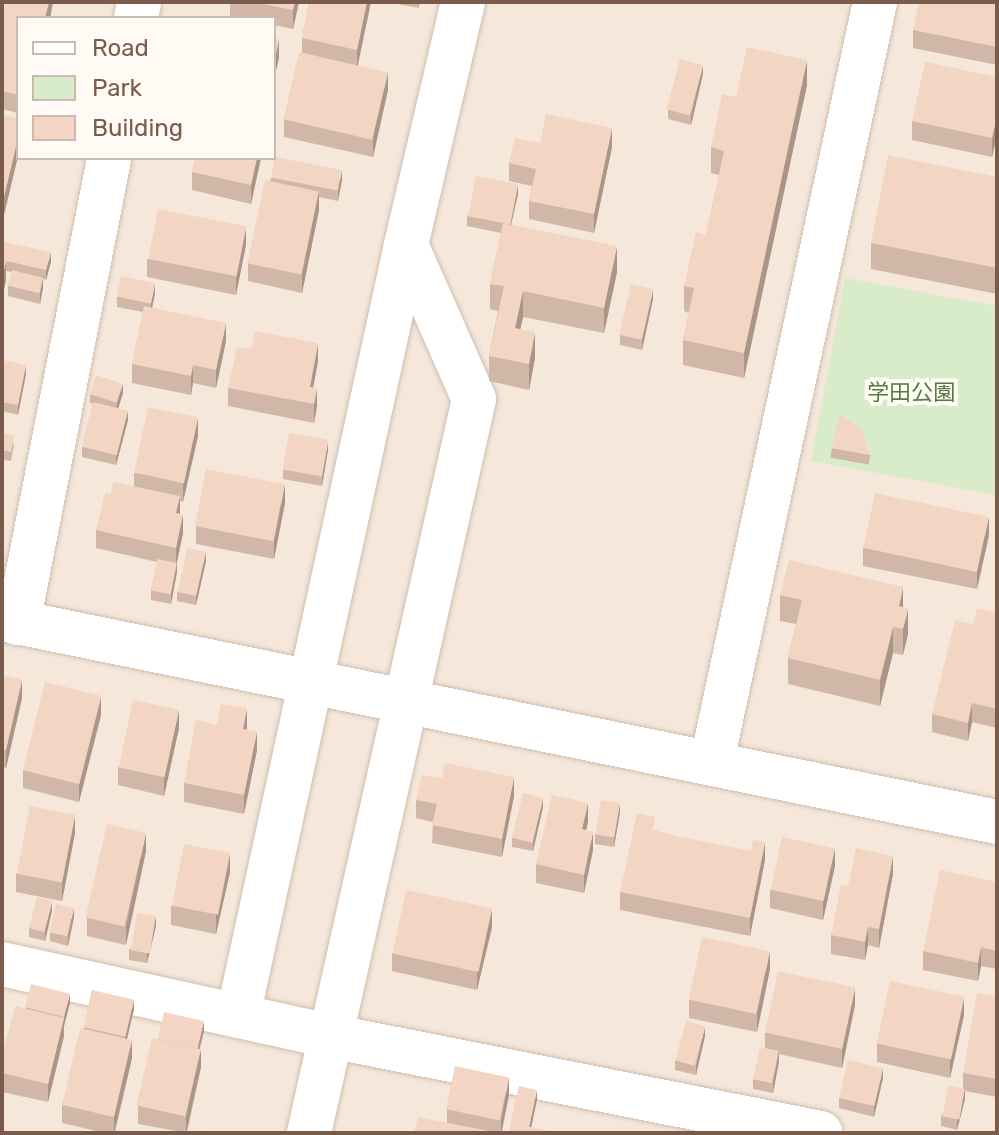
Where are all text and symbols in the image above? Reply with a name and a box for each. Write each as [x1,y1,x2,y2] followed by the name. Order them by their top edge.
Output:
[16,16,276,160] legend
[92,34,149,62] text: Road
[92,74,142,102] text: Park
[92,114,183,142] text: Building
[867,380,955,406] park label: 学田公園

